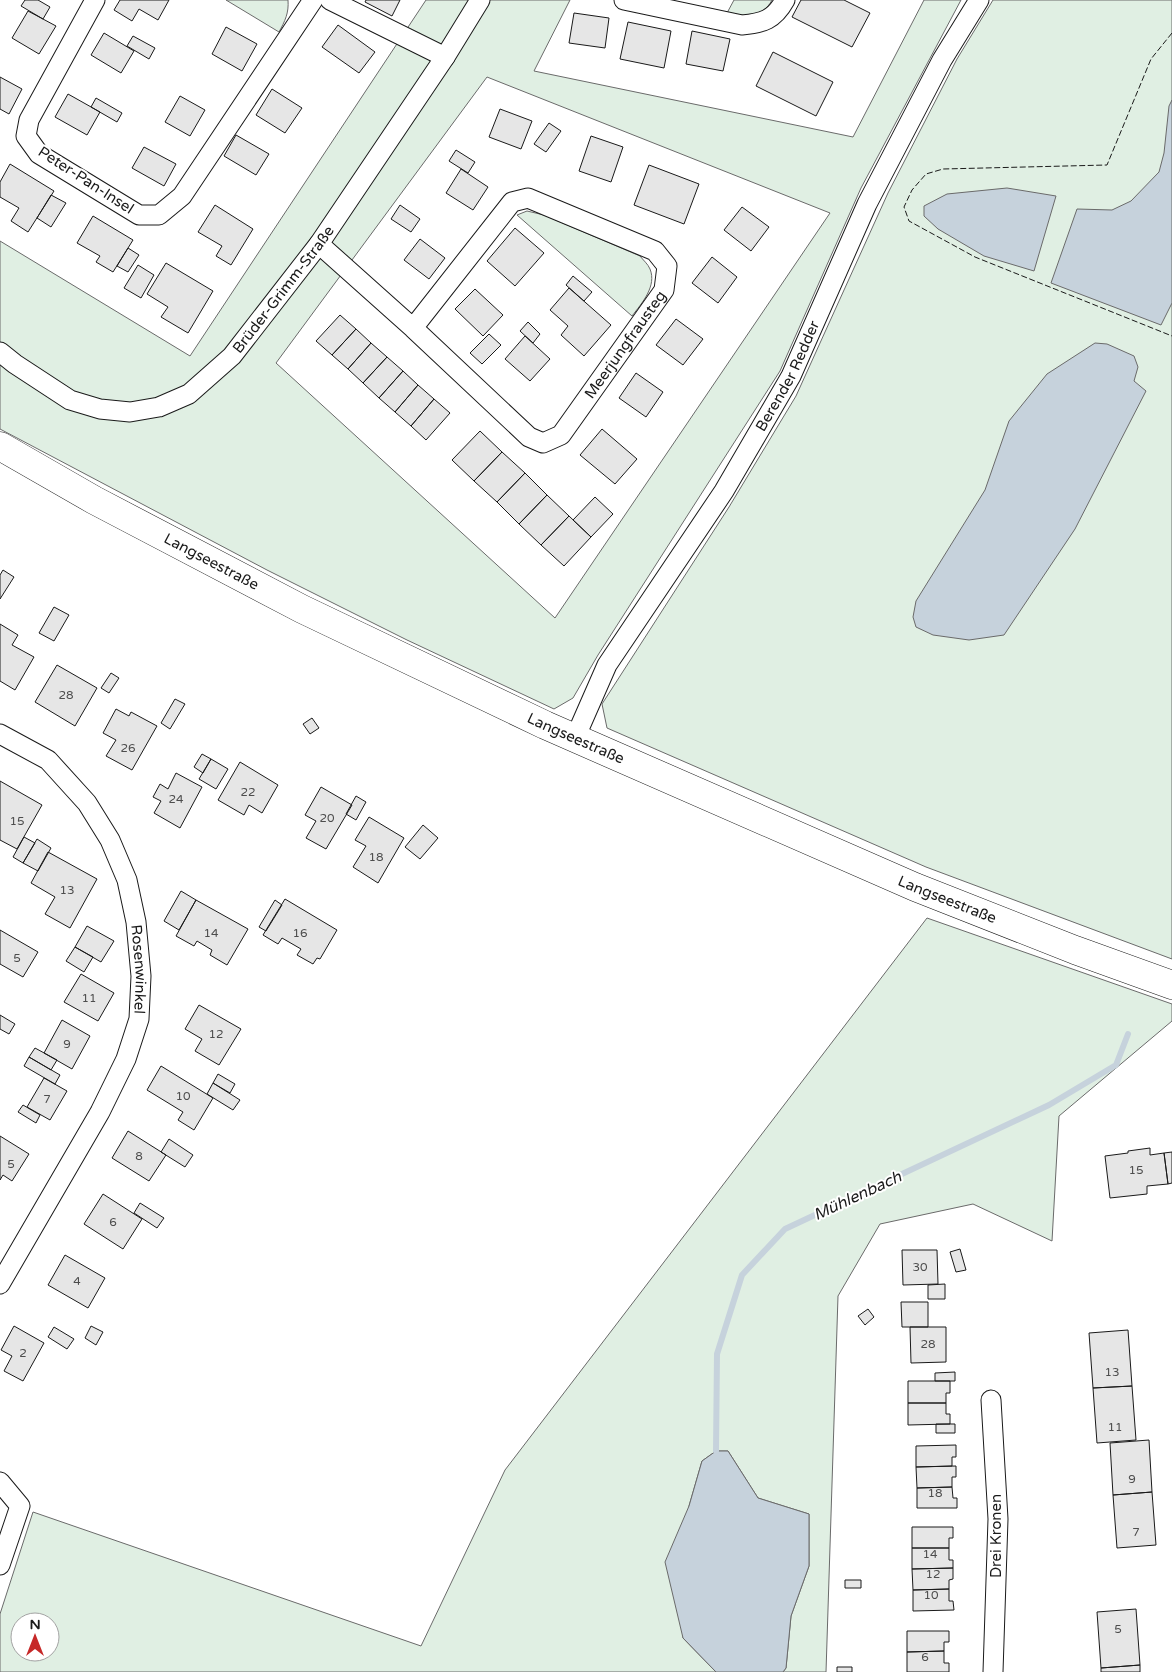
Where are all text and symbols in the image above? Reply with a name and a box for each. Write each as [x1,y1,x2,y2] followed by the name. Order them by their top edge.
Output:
[35,142,137,218] street label: Peter-Pan-Insel
[229,222,338,357] street label: Brüder-Grimm-Straße
[581,287,670,402] street label: Meerjungfrausteg
[752,318,823,435] street label: Berender Redder
[161,529,262,594] street label: Langseestraße
[58,688,74,702] house number: 28
[524,709,627,768] street label: Langseestraße
[120,741,136,755] house number: 26
[240,785,256,799] house number: 22
[168,792,184,806] house number: 24
[319,811,335,825] house number: 20
[9,814,25,828] house number: 15
[368,850,384,864] house number: 18
[895,872,999,927] street label: Langseestraße
[59,883,75,897] house number: 13
[127,924,150,1014] street label: Rosenwinkel
[203,926,219,940] house number: 14
[292,926,308,940] house number: 16
[13,951,21,965] house number: 5
[81,991,97,1005] house number: 11
[208,1027,224,1041] house number: 12
[63,1037,71,1051] house number: 9
[175,1089,191,1103] house number: 10
[43,1092,51,1106] house number: 7
[135,1149,143,1163] house number: 8
[7,1157,15,1171] house number: 5
[1128,1163,1144,1177] house number: 15
[810,1166,906,1225] water label: Mühlenbach
[109,1215,117,1229] house number: 6
[912,1260,928,1274] house number: 30
[73,1274,81,1288] house number: 4
[920,1337,936,1351] house number: 28
[19,1346,27,1360] house number: 2
[1104,1365,1120,1379] house number: 13
[1107,1420,1123,1434] house number: 11
[1128,1472,1136,1486] house number: 9
[927,1486,943,1500] house number: 18
[987,1494,1005,1578] street label: Drei Kronen
[1132,1525,1140,1539] house number: 7
[922,1547,938,1561] house number: 14
[925,1567,941,1581] house number: 12
[923,1588,939,1602] house number: 10
[10,1612,60,1662] north arrow
[29,1616,41,1633] text: N
[1114,1622,1122,1636] house number: 5
[921,1650,929,1664] house number: 6

